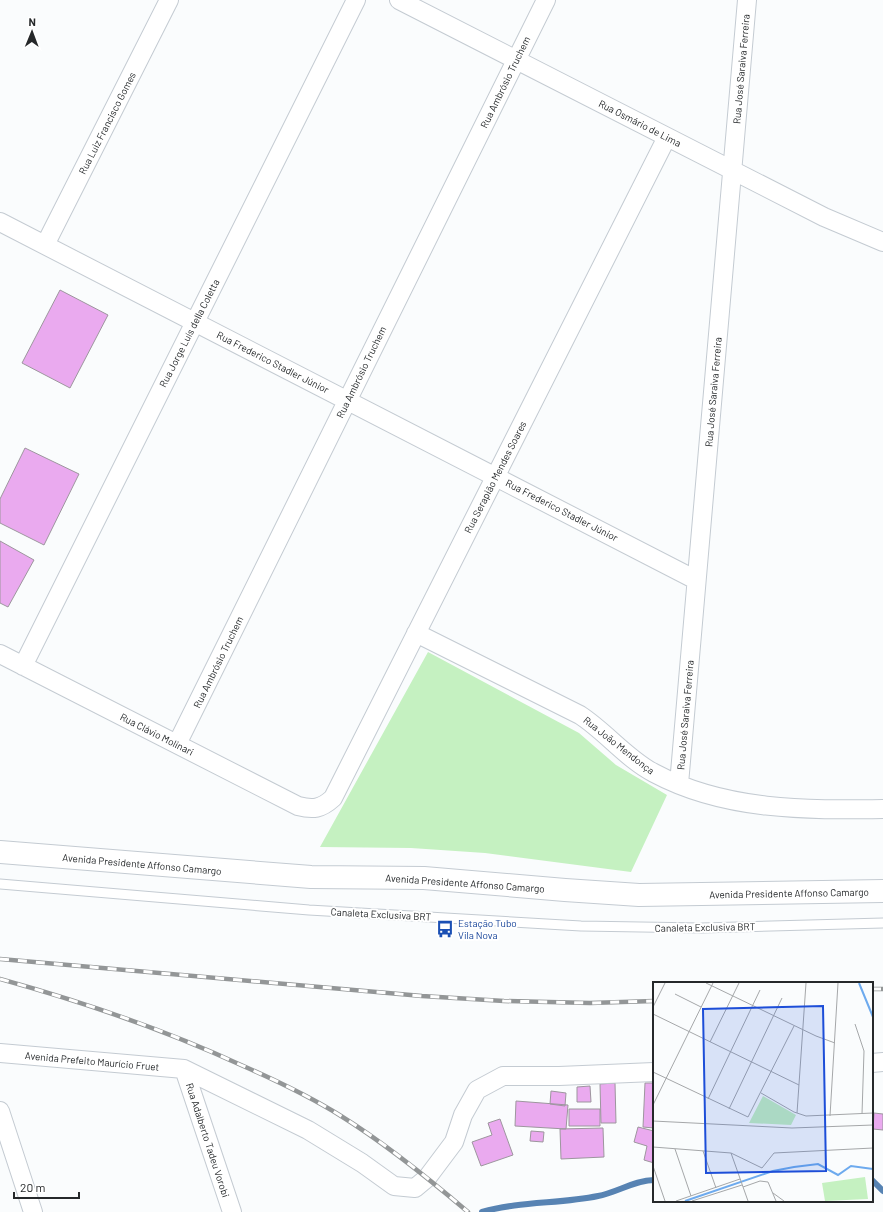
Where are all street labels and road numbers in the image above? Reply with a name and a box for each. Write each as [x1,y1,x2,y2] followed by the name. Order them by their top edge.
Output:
[730,13,752,125] street label: Rua José Saraiva Ferreira
[478,34,532,130] street label: Rua Ambrósio Truchem
[76,70,138,176] street label: Rua Luiz Francisco Gomes
[597,97,683,149] street label: Rua Osmário de Lima
[156,277,222,389] street label: Rua Jorge Luís della Coletta
[334,324,388,420] street label: Rua Ambrósio Truchem
[215,328,331,396] street label: Rua Frederico Stadler Júnior
[702,336,724,448] street label: Rua José Saraiva Ferreira
[461,419,529,535] street label: Rua Serapião Mendes Soares
[504,476,620,544] street label: Rua Frederico Stadler Júnior
[191,614,245,710] street label: Rua Ambrósio Truchem
[674,659,696,771] street label: Rua José Saraiva Ferreira
[118,710,196,758] street label: Rua Clávio Molinari
[581,714,657,776] street label: Rua João Mendonça
[62,851,222,877] street label: Avenida Presidente Affonso Camargo
[385,871,545,895] street label: Avenida Presidente Affonso Camargo
[709,886,869,900] street label: Avenida Presidente Affonso Camargo
[330,905,432,923] street label: Canaleta Exclusiva BRT
[655,920,756,934] street label: Canaleta Exclusiva BRT
[24,1049,160,1073] street label: Avenida Prefeito Maurício Fruet
[184,1081,232,1199] street label: Rua Adalberto Tadeu Vorobi

